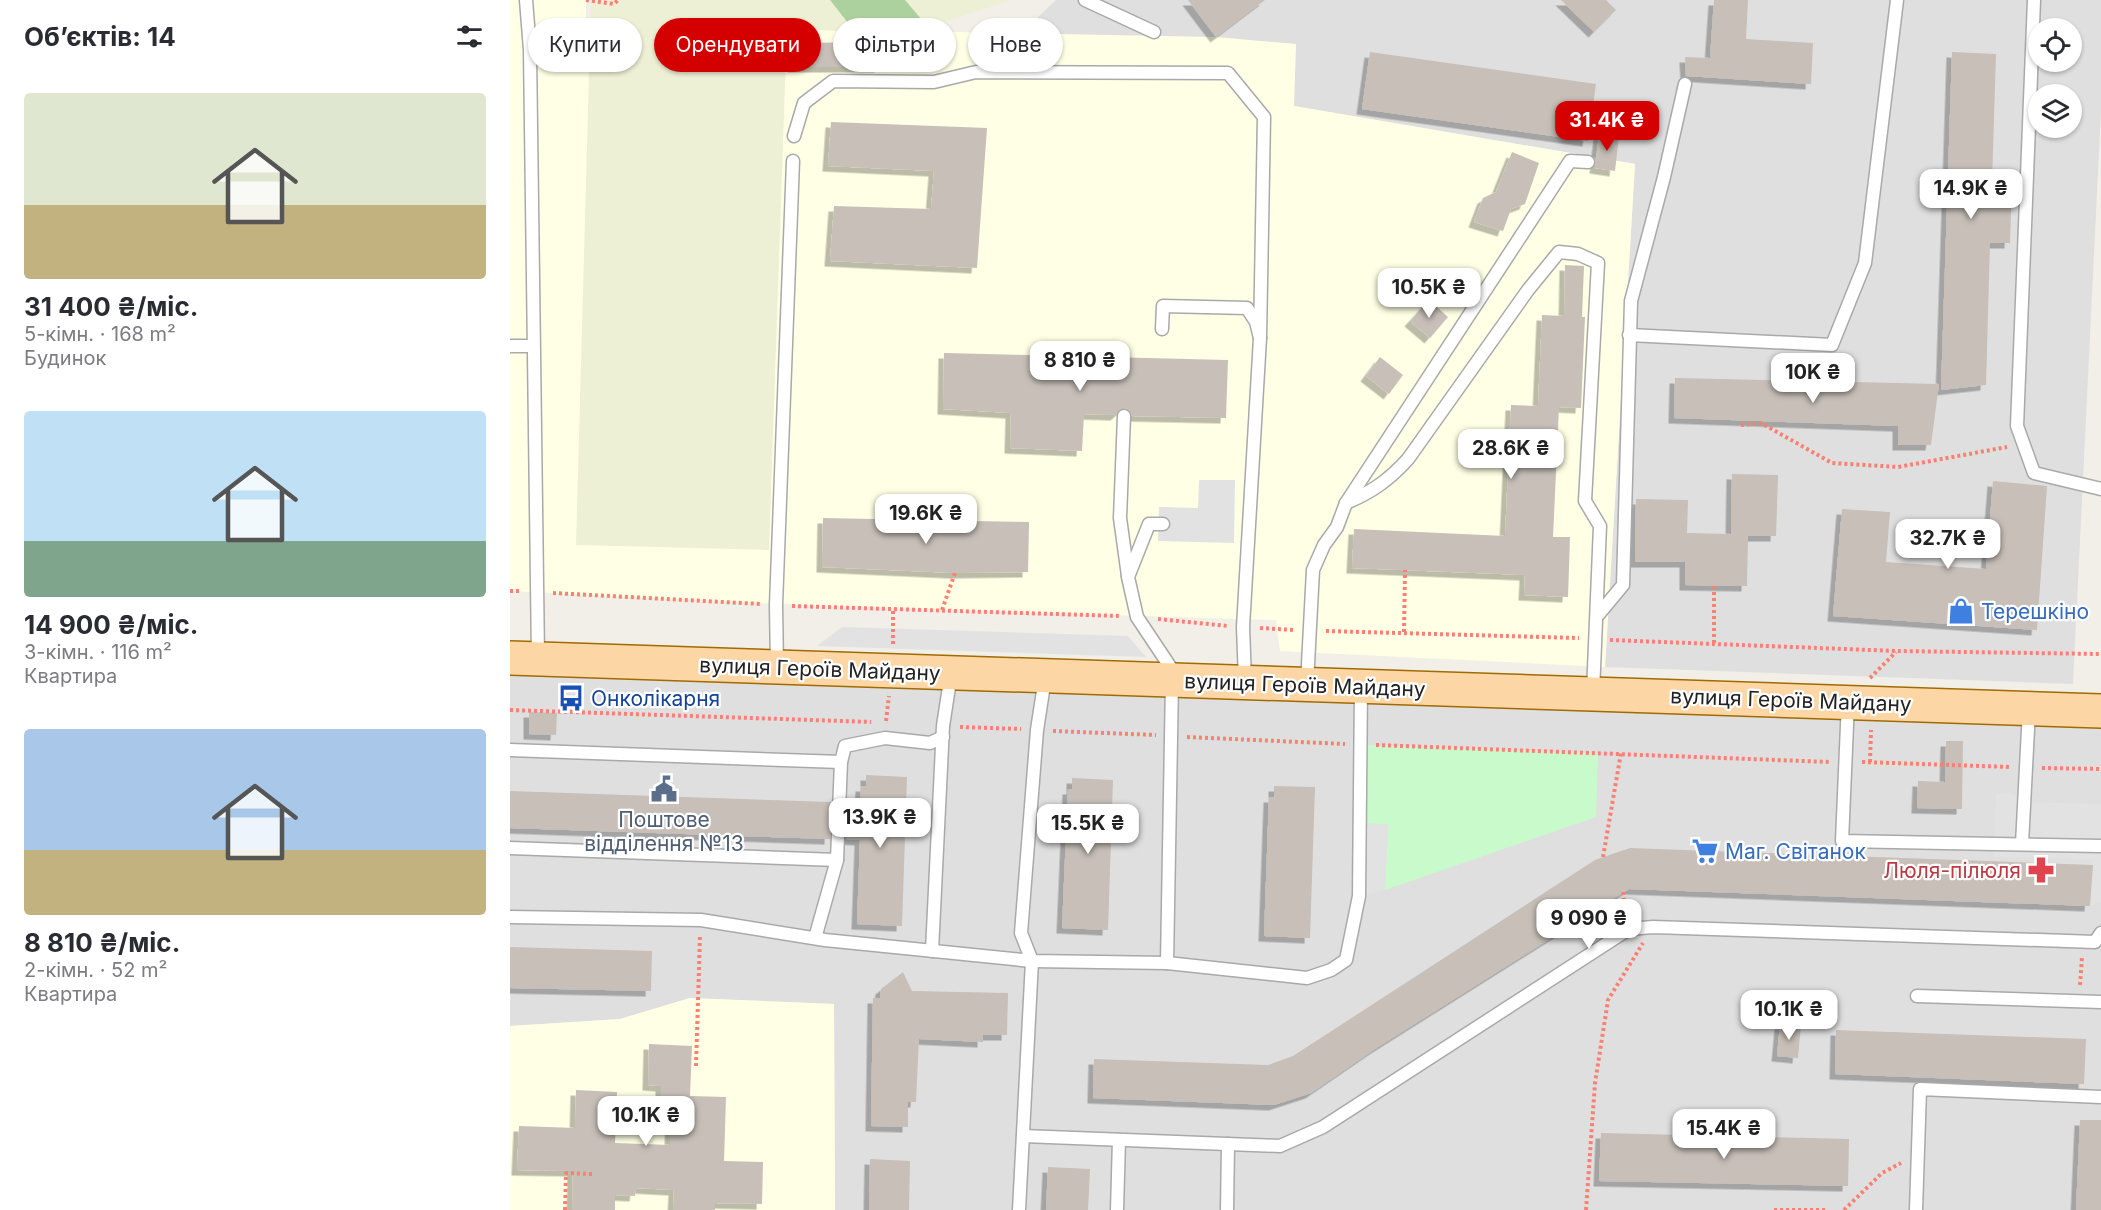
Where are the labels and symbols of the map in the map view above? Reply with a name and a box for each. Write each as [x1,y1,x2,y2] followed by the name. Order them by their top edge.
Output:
[1552,101,1662,152] pin: 31.4K ₴
[1916,169,2026,220] pin: 14.9K ₴
[1374,268,1484,319] pin: 10.5K ₴
[1025,341,1135,392] pin: 8 810 ₴
[1771,353,1855,404] pin: 10K ₴
[1456,429,1566,480] pin: 28.6K ₴
[871,494,981,545] pin: 19.6K ₴
[1893,519,2003,570] pin: 32.7K ₴
[1946,596,1976,626] shop icon: Терешкіно
[1981,599,2089,624] place label: Терешкіно
[699,652,941,686] street label: вулиця Героїв Майдану
[1184,668,1426,702] street label: вулиця Героїв Майдану
[556,683,586,713] bus stop icon: Онколікарня
[1670,683,1912,717] street label: вулиця Героїв Майдану
[591,686,720,711] place label: Онколікарня
[649,774,679,804] public building icon: Поштове відділення №13
[825,798,935,849] pin: 13.9K ₴
[1033,804,1143,855] pin: 15.5K ₴
[584,807,744,856] place label: Поштове відділення №13
[1690,836,1720,866] supermarket icon: Маг. Світанок
[1725,839,1866,864] place label: Маг. Світанок
[2026,855,2056,885] pharmacy icon: Люля-пілюля
[1883,858,2021,883] place label: Люля-пілюля
[1534,899,1644,950] pin: 9 090 ₴
[1734,990,1844,1041] pin: 10.1K ₴
[591,1096,701,1147] pin: 10.1K ₴
[1669,1109,1779,1160] pin: 15.4K ₴

